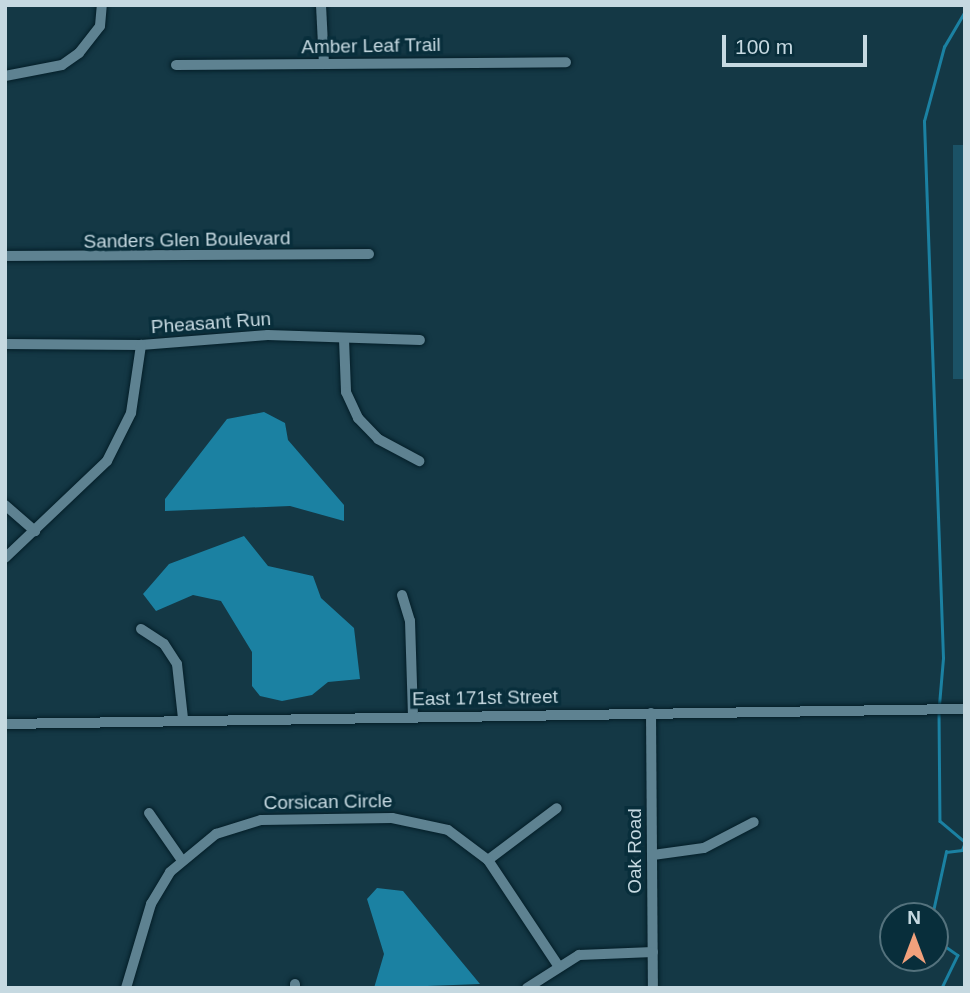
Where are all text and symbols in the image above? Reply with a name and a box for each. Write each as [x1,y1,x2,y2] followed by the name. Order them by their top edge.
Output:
[725,21,870,65] scale bar
[301,33,441,59] street label: Amber Leaf Trail
[735,35,793,58] text: 100 m
[83,227,291,253] street label: Sanders Glen Boulevard
[150,307,272,339] street label: Pheasant Run
[412,685,558,711] street label: East 171st Street
[263,789,393,815] street label: Corsican Circle
[624,808,646,894] street label: Oak Road
[879,902,949,972] north arrow
[907,907,921,928] text: N

